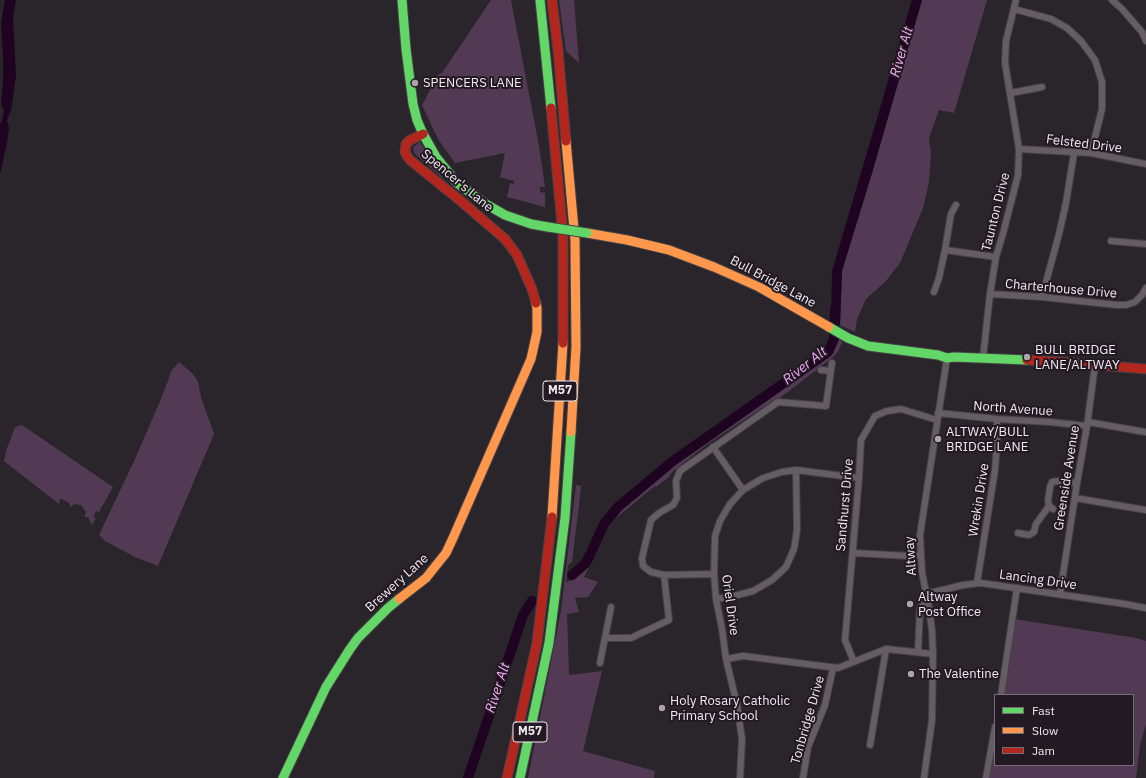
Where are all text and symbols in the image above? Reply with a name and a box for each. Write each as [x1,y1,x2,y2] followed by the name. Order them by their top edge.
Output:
[887,25,917,79] water label: River Alt
[423,75,522,91] place label: SPENCERS LANE
[410,78,420,88] marker: SPENCERS LANE
[1045,132,1123,156] street label: Felsted Drive
[418,146,496,216] street label: Spencer's Lane
[979,171,1013,253] street label: Taunton Drive
[727,253,819,311] street label: Bull Bridge Lane
[1004,276,1118,302] street label: Charterhouse Drive
[1035,342,1120,373] place label: BULL BRIDGE LANE/ALTWAY
[780,344,830,388] water label: River Alt
[1022,352,1032,362] marker: BULL BRIDGE LANE/ALTWAY
[543,381,577,401] road number: M57
[973,398,1053,420] street label: North Avenue
[946,424,1029,455] place label: ALTWAY/BULL BRIDGE LANE
[1051,424,1083,532] street label: Greenside Avenue
[933,434,943,444] marker: ALTWAY/BULL BRIDGE LANE
[833,458,857,552] street label: Sandhurst Drive
[966,462,992,538] street label: Wrekin Drive
[902,536,920,576] street label: Altway
[362,551,432,615] street label: Brewery Lane
[998,567,1078,593] street label: Lancing Drive
[718,574,742,636] street label: Oriel Drive
[918,589,981,620] place label: Altway Post Office
[905,599,915,609] marker: Altway Post Office
[482,661,514,715] water label: River Alt
[919,666,999,682] place label: The Valentine
[906,669,916,679] marker: The Valentine
[788,674,828,766] street label: Tonbridge Drive
[670,693,790,724] place label: Holy Rosary Catholic Primary School
[994,694,1134,766] legend
[657,703,667,713] marker: Holy Rosary Catholic Primary School
[1032,703,1055,718] text: Fast
[513,722,547,742] road number: M57
[1032,723,1058,738] text: Slow
[1032,743,1055,758] text: Jam

